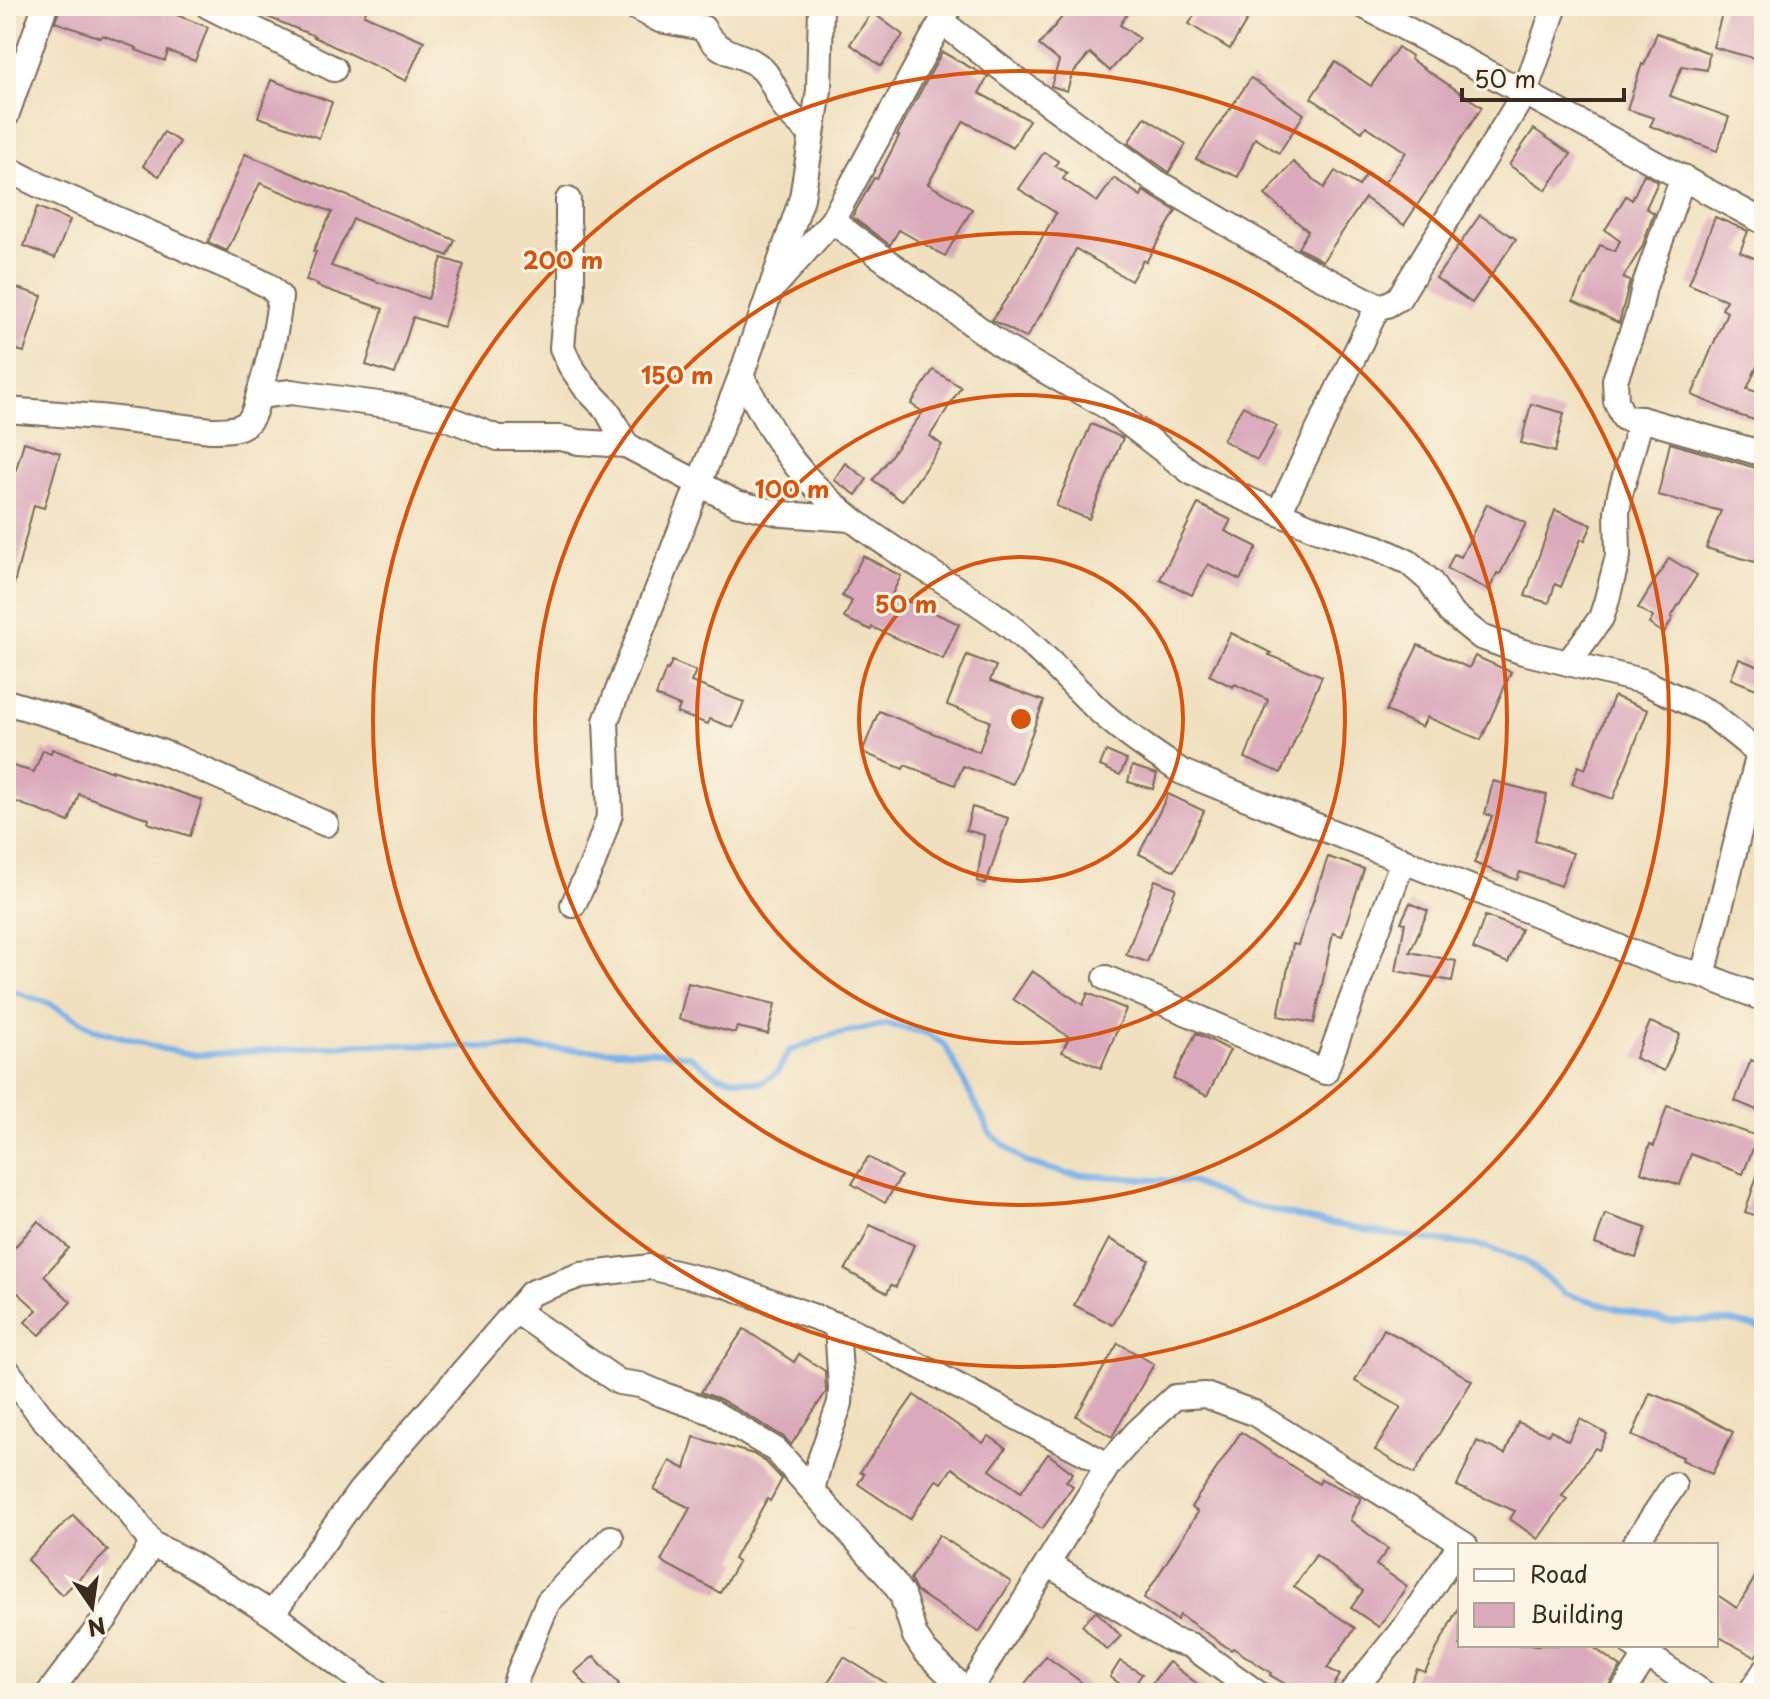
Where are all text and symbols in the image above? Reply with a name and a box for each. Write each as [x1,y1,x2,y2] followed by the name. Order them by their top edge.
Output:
[1462,52,1624,102] scale bar
[1474,60,1536,96] text: 50 m
[523,241,603,277] text: 200 m
[641,356,713,392] text: 150 m
[755,470,829,506] text: 100 m
[875,585,937,621] text: 50 m
[1007,705,1035,733] centre of rings
[1458,1543,1718,1647] legend
[1530,1555,1588,1591] text: Road
[52,1567,132,1647] north arrow
[1530,1595,1624,1631] text: Building
[85,1610,109,1646] text: N

